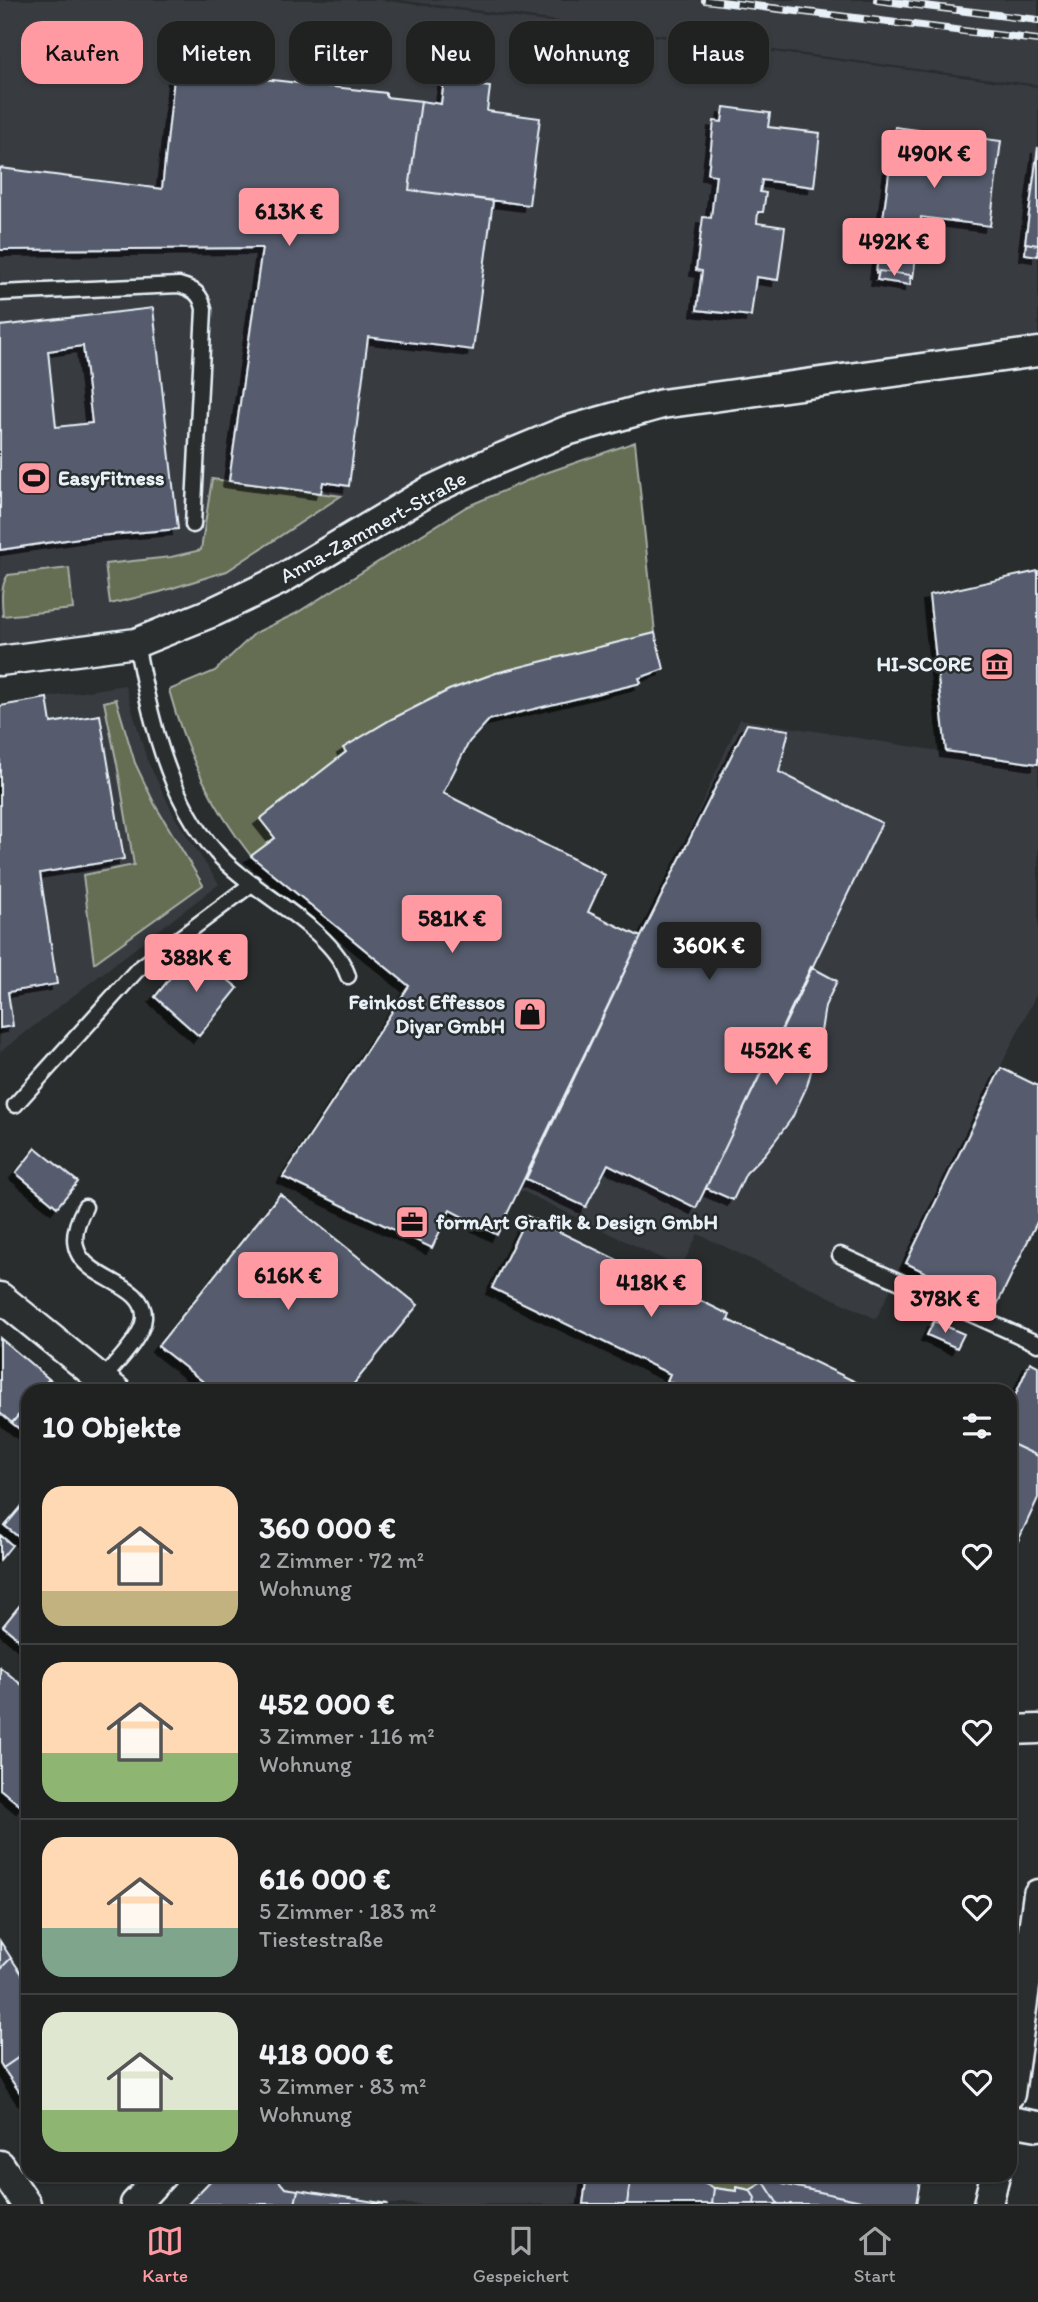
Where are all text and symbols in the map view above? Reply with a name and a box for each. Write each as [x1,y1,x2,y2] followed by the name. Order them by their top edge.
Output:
[21,21,143,84] chip: Kaufen
[157,21,275,84] chip: Mieten
[289,21,392,84] chip: Filter
[406,21,495,84] chip: Neu
[509,21,654,84] chip: Wohnung
[668,21,769,84] chip: Haus
[877,130,991,190] pin: 490K €
[897,139,971,167] text: 490K €
[232,188,346,248] pin: 613K €
[255,197,323,225] text: 613K €
[837,218,951,278] pin: 492K €
[859,227,929,255] text: 492K €
[15,459,53,497] sports icon: EasyFitness
[58,465,165,491] place label: EasyFitness
[275,465,470,588] street label: Anna-Zammert-Straße
[978,645,1016,683] museum icon: HI-SCORE
[876,651,972,676] place label: HI-SCORE
[395,895,509,955] pin: 581K €
[418,904,486,932] text: 581K €
[652,922,766,982] pin: 360K €
[673,931,745,959] text: 360K €
[139,934,253,994] pin: 388K €
[161,943,231,971] text: 388K €
[348,989,505,1039] place label: Feinkost Effessos Diyar GmbH
[511,995,549,1033] shop icon: Feinkost Effessos Diyar GmbH
[719,1028,833,1087] pin: 452K €
[740,1036,812,1064] text: 452K €
[393,1203,431,1241] office icon: formArt Grafik & Design GmbH
[436,1209,718,1235] place label: formArt Grafik & Design GmbH
[231,1252,345,1312] pin: 616K €
[594,1260,708,1319] pin: 418K €
[254,1261,322,1289] text: 616K €
[616,1268,686,1296] text: 418K €
[888,1276,1002,1335] pin: 378K €
[910,1284,980,1312] text: 378K €
[958,1407,996,1445] icon: filters
[42,1408,181,1445] text: 10 Objekte
[259,1509,396,1546] text: 360 000 €
[98,1514,182,1598] icon: home
[958,1537,996,1575] icon: heart
[259,1546,424,1574] text: 2 Zimmer · 72 m²
[259,1574,352,1602] text: Wohnung
[259,1685,395,1722] text: 452 000 €
[98,1690,182,1774] icon: home
[958,1713,996,1751] icon: heart
[259,1722,435,1750] text: 3 Zimmer · 116 m²
[259,1750,352,1778] text: Wohnung
[259,1860,391,1897] text: 616 000 €
[98,1865,182,1949] icon: home
[958,1888,996,1926] icon: heart
[259,1897,437,1925] text: 5 Zimmer · 183 m²
[259,1925,383,1953] text: Tiestestraße
[259,2035,393,2072] text: 418 000 €
[98,2040,182,2124] icon: home
[958,2063,996,2101] icon: heart
[259,2072,426,2100] text: 3 Zimmer · 83 m²
[259,2100,352,2128] text: Wohnung
[142,2222,188,2287] tab: Karte
[473,2222,569,2287] tab: Gespeichert
[854,2222,896,2287] tab: Start

